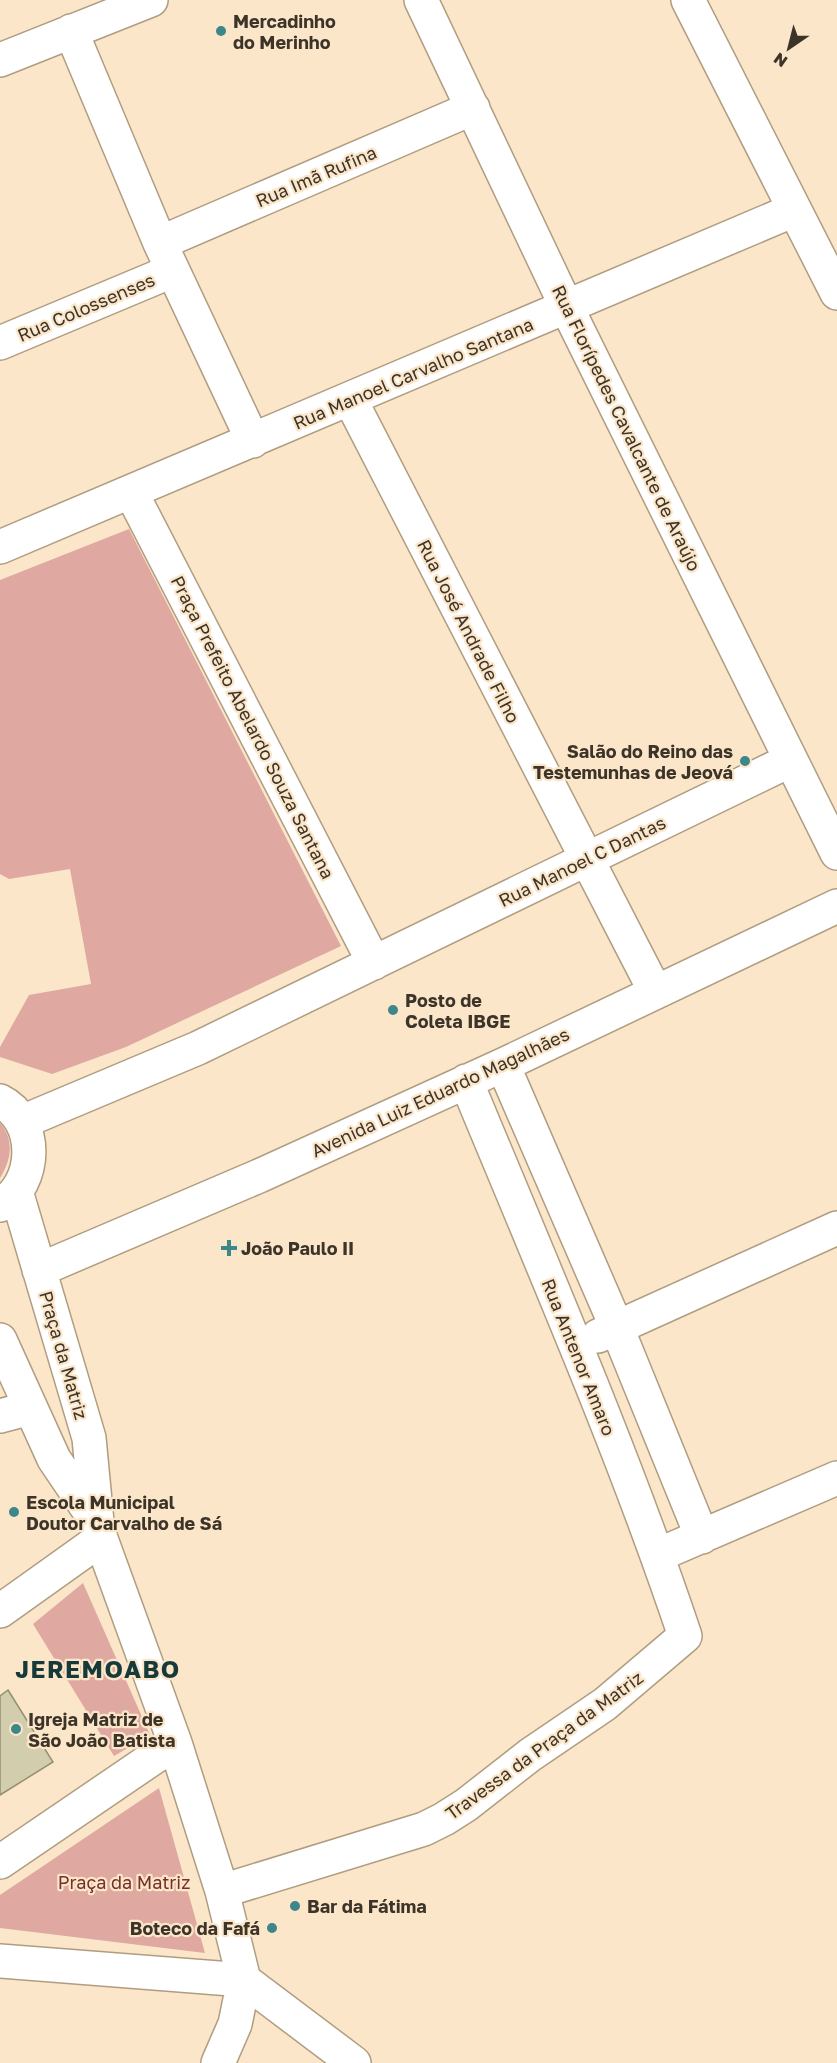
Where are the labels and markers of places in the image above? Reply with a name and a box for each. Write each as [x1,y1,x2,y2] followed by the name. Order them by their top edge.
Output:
[233,10,336,53] place label: Mercadinho do Merinho
[214,24,228,38] marker: Mercadinho do Merinho
[533,740,733,783] place label: Salão do Reino das Testemunhas de Jeová
[738,754,752,768] marker: Salão do Reino das Testemunhas de Jeová
[405,989,510,1032] place label: Posto de Coleta IBGE
[386,1003,400,1017] marker: Posto de Coleta IBGE
[241,1237,354,1259] place label: João Paulo II
[222,1241,236,1255] marker: João Paulo II
[26,1491,222,1534] place label: Escola Municipal Doutor Carvalho de Sá
[7,1505,21,1519] marker: Escola Municipal Doutor Carvalho de Sá
[28,1708,176,1751] place label: Igreja Matriz de São João Batista
[9,1722,23,1736] marker: Igreja Matriz de São João Batista
[307,1895,427,1917] place label: Bar da Fátima
[288,1899,302,1913] marker: Bar da Fátima
[130,1917,260,1939] place label: Boteco da Fafá
[265,1921,279,1935] marker: Boteco da Fafá

